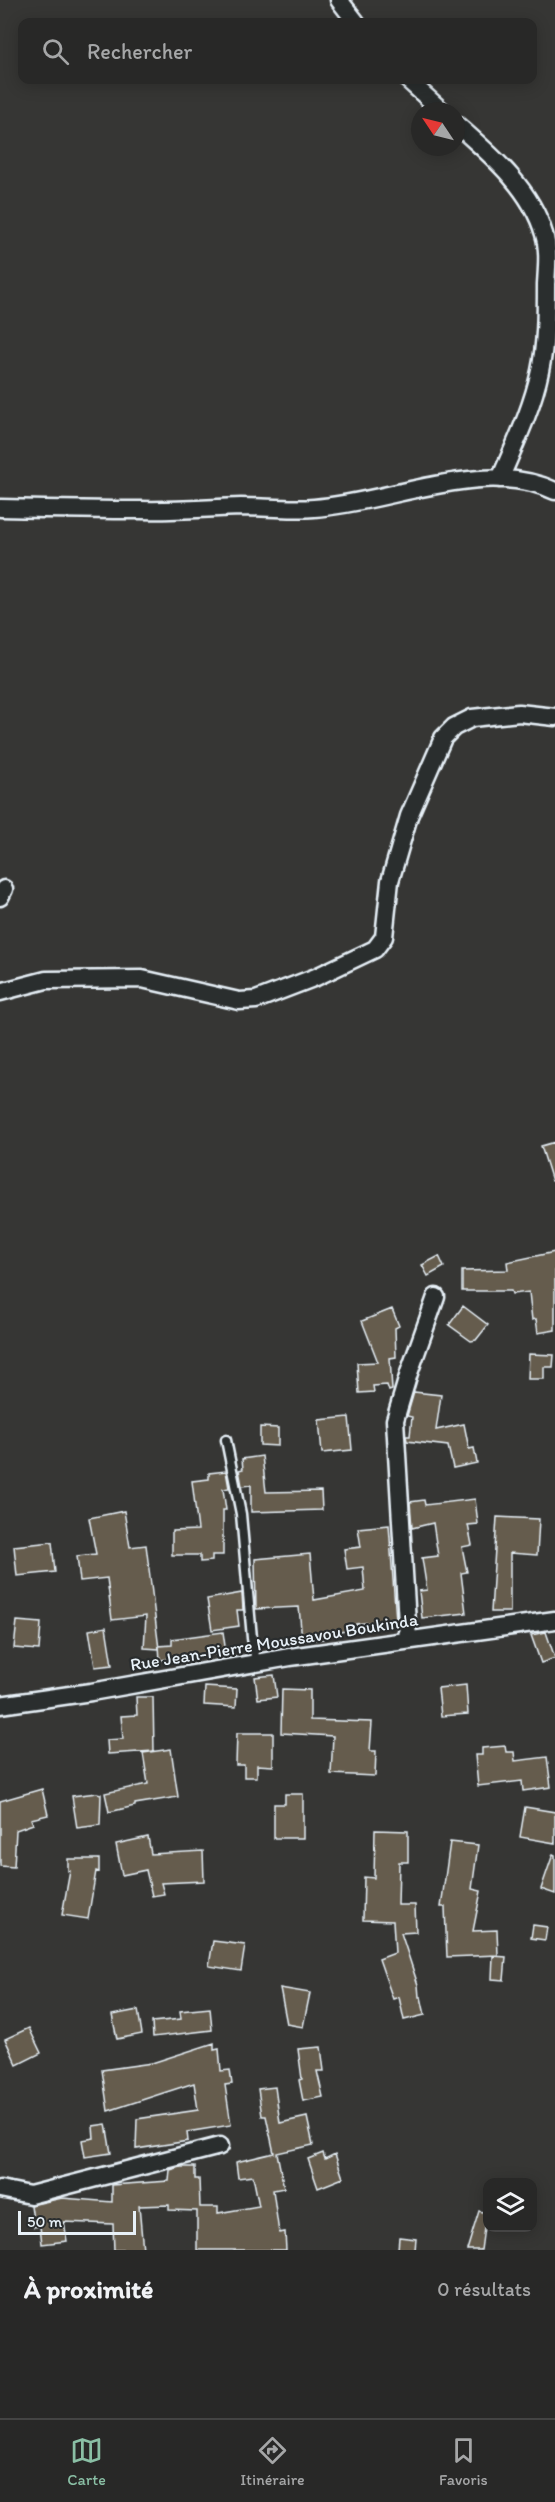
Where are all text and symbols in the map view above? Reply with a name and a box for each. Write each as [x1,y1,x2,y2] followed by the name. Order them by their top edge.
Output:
[18,18,537,84] search box
[39,35,72,68] icon: search
[87,38,192,65] text: Rechercher
[411,102,465,156] north arrow
[129,1608,420,1676] street label: Rue Jean-Pierre Moussavou Boukinda
[483,2178,537,2232] map controls
[483,2178,537,2232] button: layers
[18,2208,136,2236] scale bar
[27,2212,62,2231] text: 50 m
[24,2273,153,2305] text: À proximité
[437,2277,531,2301] text: 0 résultats
[67,2434,106,2489] tab: Carte
[240,2434,305,2489] tab: Itinéraire
[439,2434,488,2489] tab: Favoris

